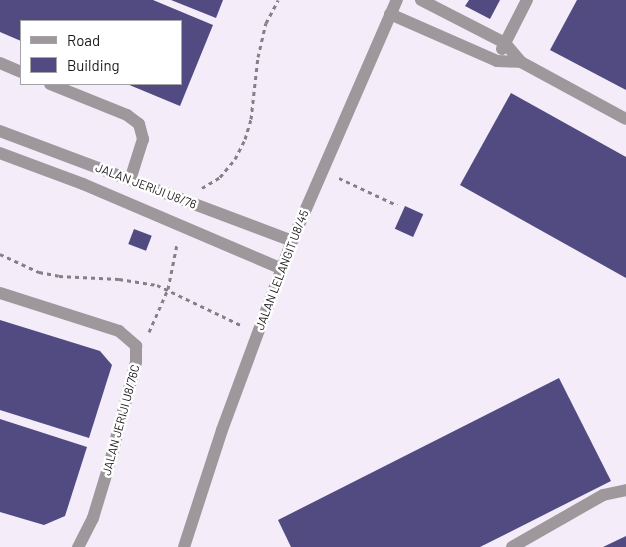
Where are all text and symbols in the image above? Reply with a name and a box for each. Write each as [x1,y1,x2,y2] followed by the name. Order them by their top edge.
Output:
[20,20,182,85] legend
[67,31,100,49] text: Road
[67,56,120,74] text: Building
[93,160,199,212] street label: JALAN JERIJI U8/76
[252,208,312,332] street label: JALAN LELANGIT U8/45
[99,363,143,477] street label: JALAN JERIJI U8/76C

